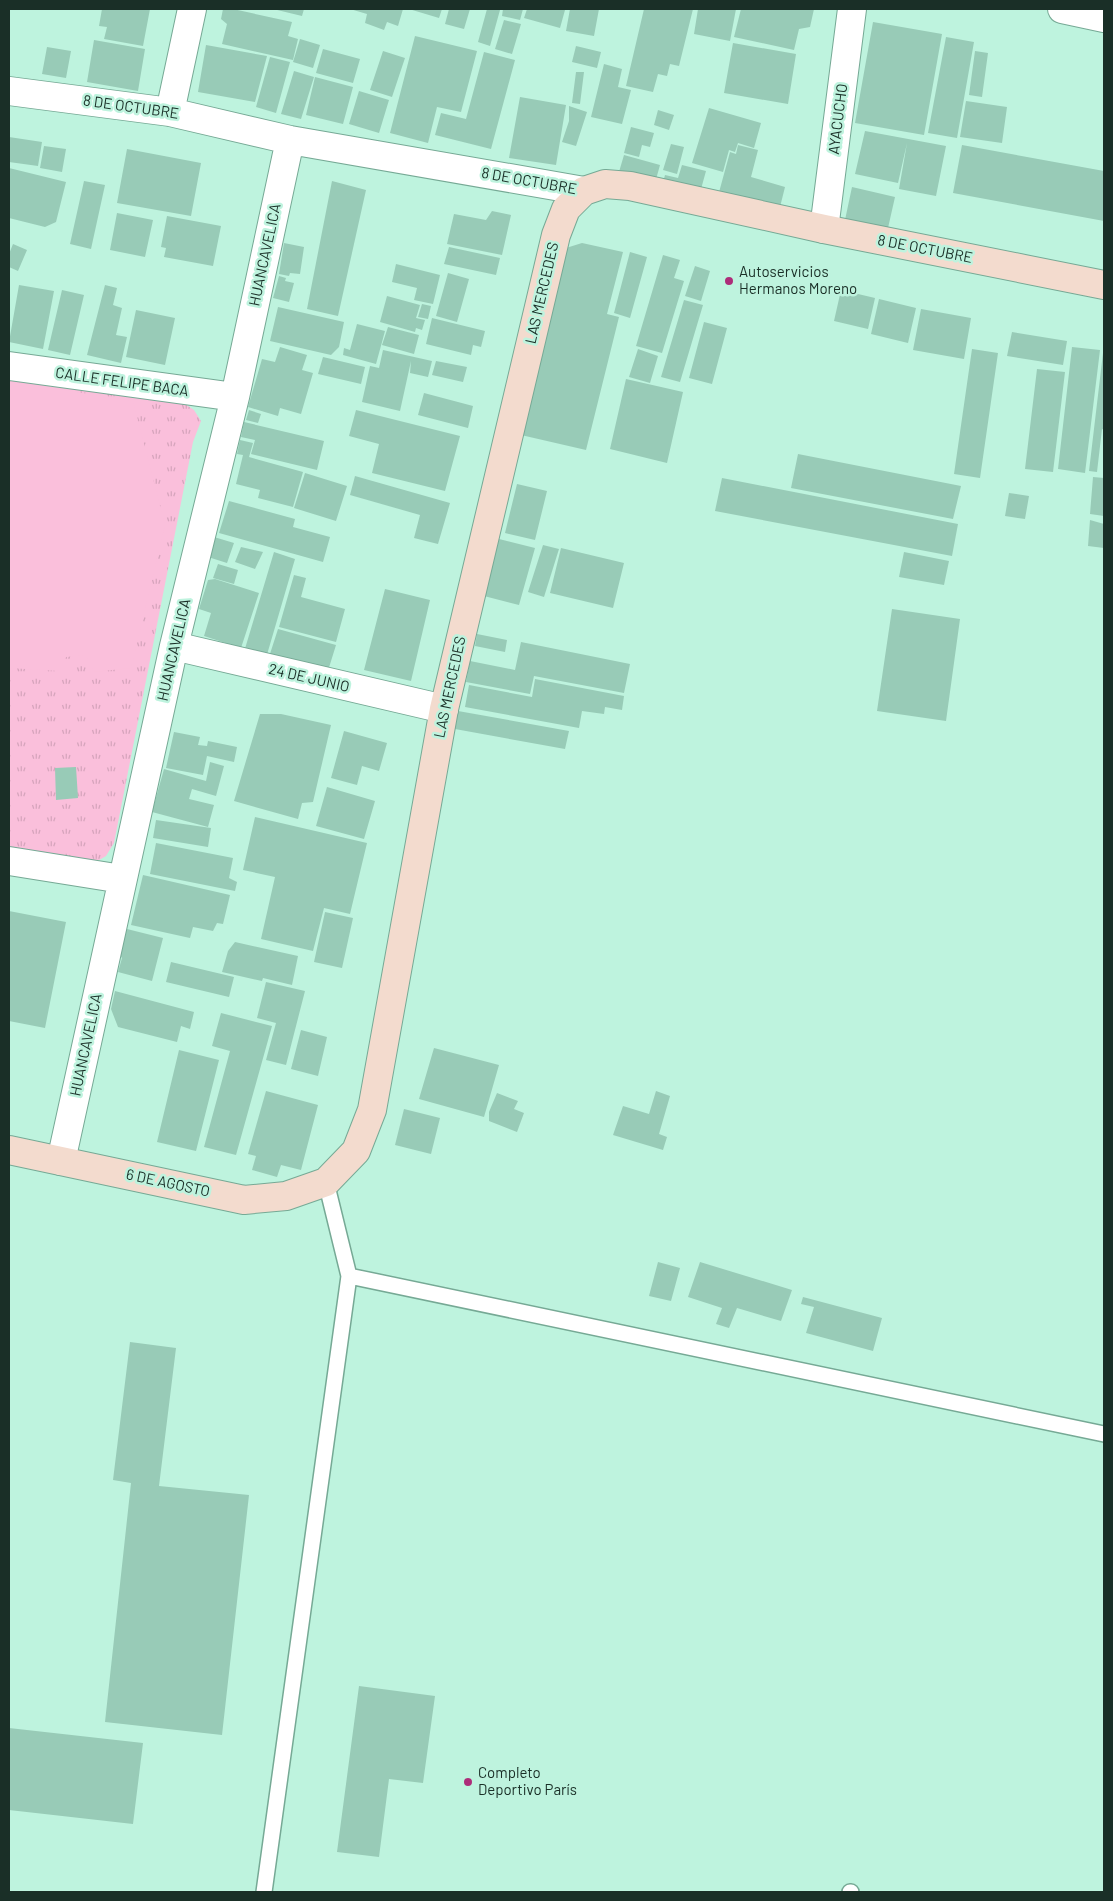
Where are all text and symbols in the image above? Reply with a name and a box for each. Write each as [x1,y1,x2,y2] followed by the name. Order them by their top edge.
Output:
[824,82,850,155] street label: AYACUCHO
[82,90,180,122] street label: 8 DE OCTUBRE
[480,163,578,197] street label: 8 DE OCTUBRE
[244,202,284,308] street label: HUANCAVELICA
[876,230,974,266] street label: 8 DE OCTUBRE
[521,240,561,345] street label: LAS MERCEDES
[739,262,857,297] place label: Autoservicios Hermanos Moreno
[723,275,735,287] marker: Autoservicios Hermanos Moreno
[54,363,190,399] street label: CALLE FELIPE BACA
[153,597,194,703] street label: HUANCAVELICA
[429,634,469,739] street label: LAS MERCEDES
[267,659,351,695] street label: 24 DE JUNIO
[65,992,105,1098] street label: HUANCAVELICA
[125,1164,212,1200] street label: 6 DE AGOSTO
[478,1763,577,1798] place label: Completo Deportivo París
[462,1776,474,1788] marker: Completo Deportivo París

